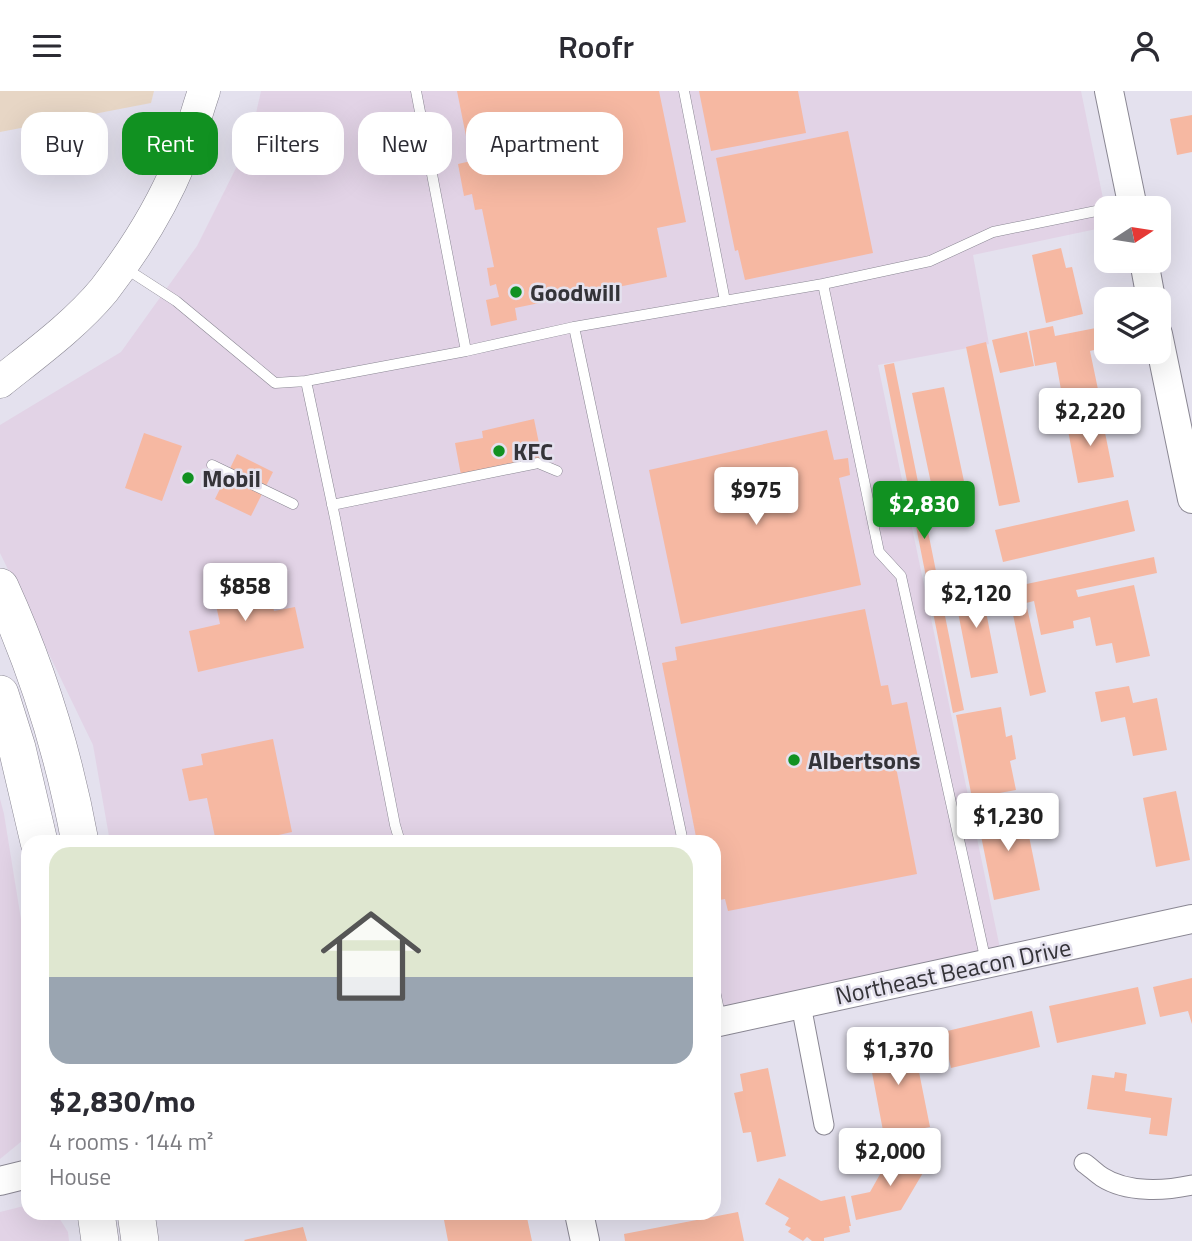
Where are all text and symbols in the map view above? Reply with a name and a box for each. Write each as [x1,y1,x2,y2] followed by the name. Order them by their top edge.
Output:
[558,22,634,70] text: Roofr
[28,27,66,65] icon: menu
[1126,27,1164,65] icon: person
[21,112,108,175] chip: Buy
[122,112,218,175] chip: Rent
[232,112,344,175] chip: Filters
[358,112,452,175] chip: New
[466,112,623,175] chip: Apartment
[1094,196,1171,273] north arrow
[1094,196,1171,364] map controls
[530,274,621,310] place label: Goodwill
[508,284,524,300] marker: Goodwill
[1094,287,1171,364] button: layers
[1033,389,1147,448] pin: $2,220
[1055,393,1125,428] text: $2,220
[513,433,553,469] place label: KFC
[491,443,507,459] marker: KFC
[202,460,261,496] place label: Mobil
[715,467,797,527] pin: $975
[180,470,196,486] marker: Mobil
[730,472,782,507] text: $975
[867,482,981,541] pin: $2,830
[889,486,959,521] text: $2,830
[204,563,286,623] pin: $858
[219,568,271,603] text: $858
[919,571,1033,630] pin: $2,120
[941,575,1011,610] text: $2,120
[808,742,921,778] place label: Albertsons
[786,752,802,768] marker: Albertsons
[951,793,1065,853] pin: $1,230
[973,798,1043,833] text: $1,230
[308,893,434,1019] icon: home
[832,928,1074,1014] street label: Northeast Beacon Drive
[841,1027,955,1087] pin: $1,370
[863,1032,933,1067] text: $1,370
[49,1078,195,1124] text: $2,830/mo
[49,1124,213,1159] text: 4 rooms · 144 m²
[833,1129,947,1188] pin: $2,000
[855,1133,925,1168] text: $2,000
[49,1159,111,1194] text: House

